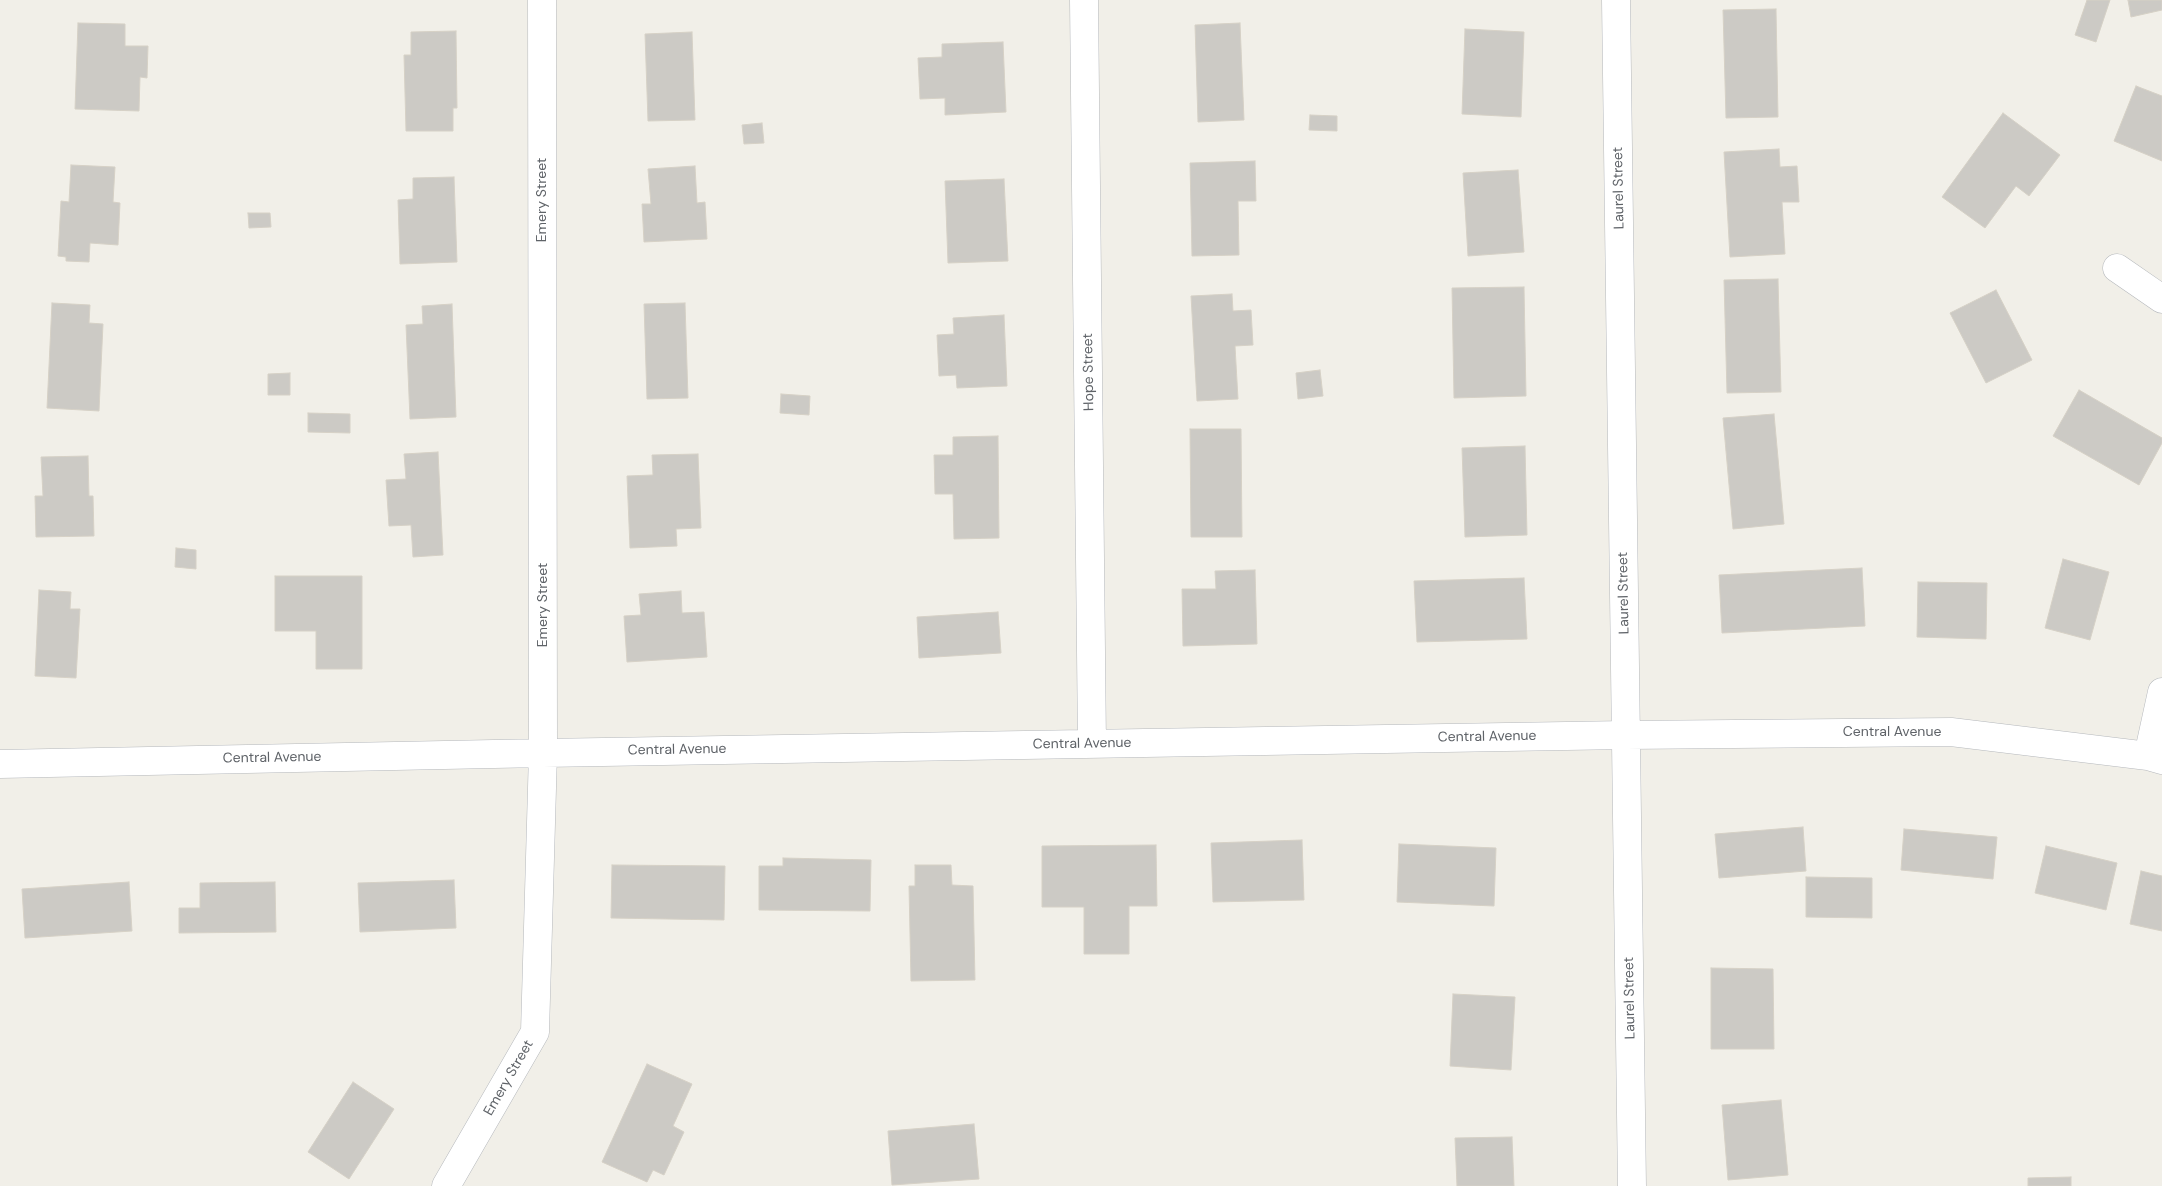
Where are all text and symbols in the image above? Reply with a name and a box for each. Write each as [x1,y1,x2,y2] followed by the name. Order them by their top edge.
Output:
[1610,147,1628,229] street label: Laurel Street
[534,158,550,242] street label: Emery Street
[1080,333,1098,411] street label: Hope Street
[1615,552,1633,634] street label: Laurel Street
[535,563,551,647] street label: Emery Street
[1843,724,1941,740] street label: Central Avenue
[1437,728,1537,746] street label: Central Avenue
[1032,735,1132,753] street label: Central Avenue
[627,741,727,759] street label: Central Avenue
[222,749,322,767] street label: Central Avenue
[1621,957,1639,1039] street label: Laurel Street
[481,1037,537,1119] street label: Emery Street

